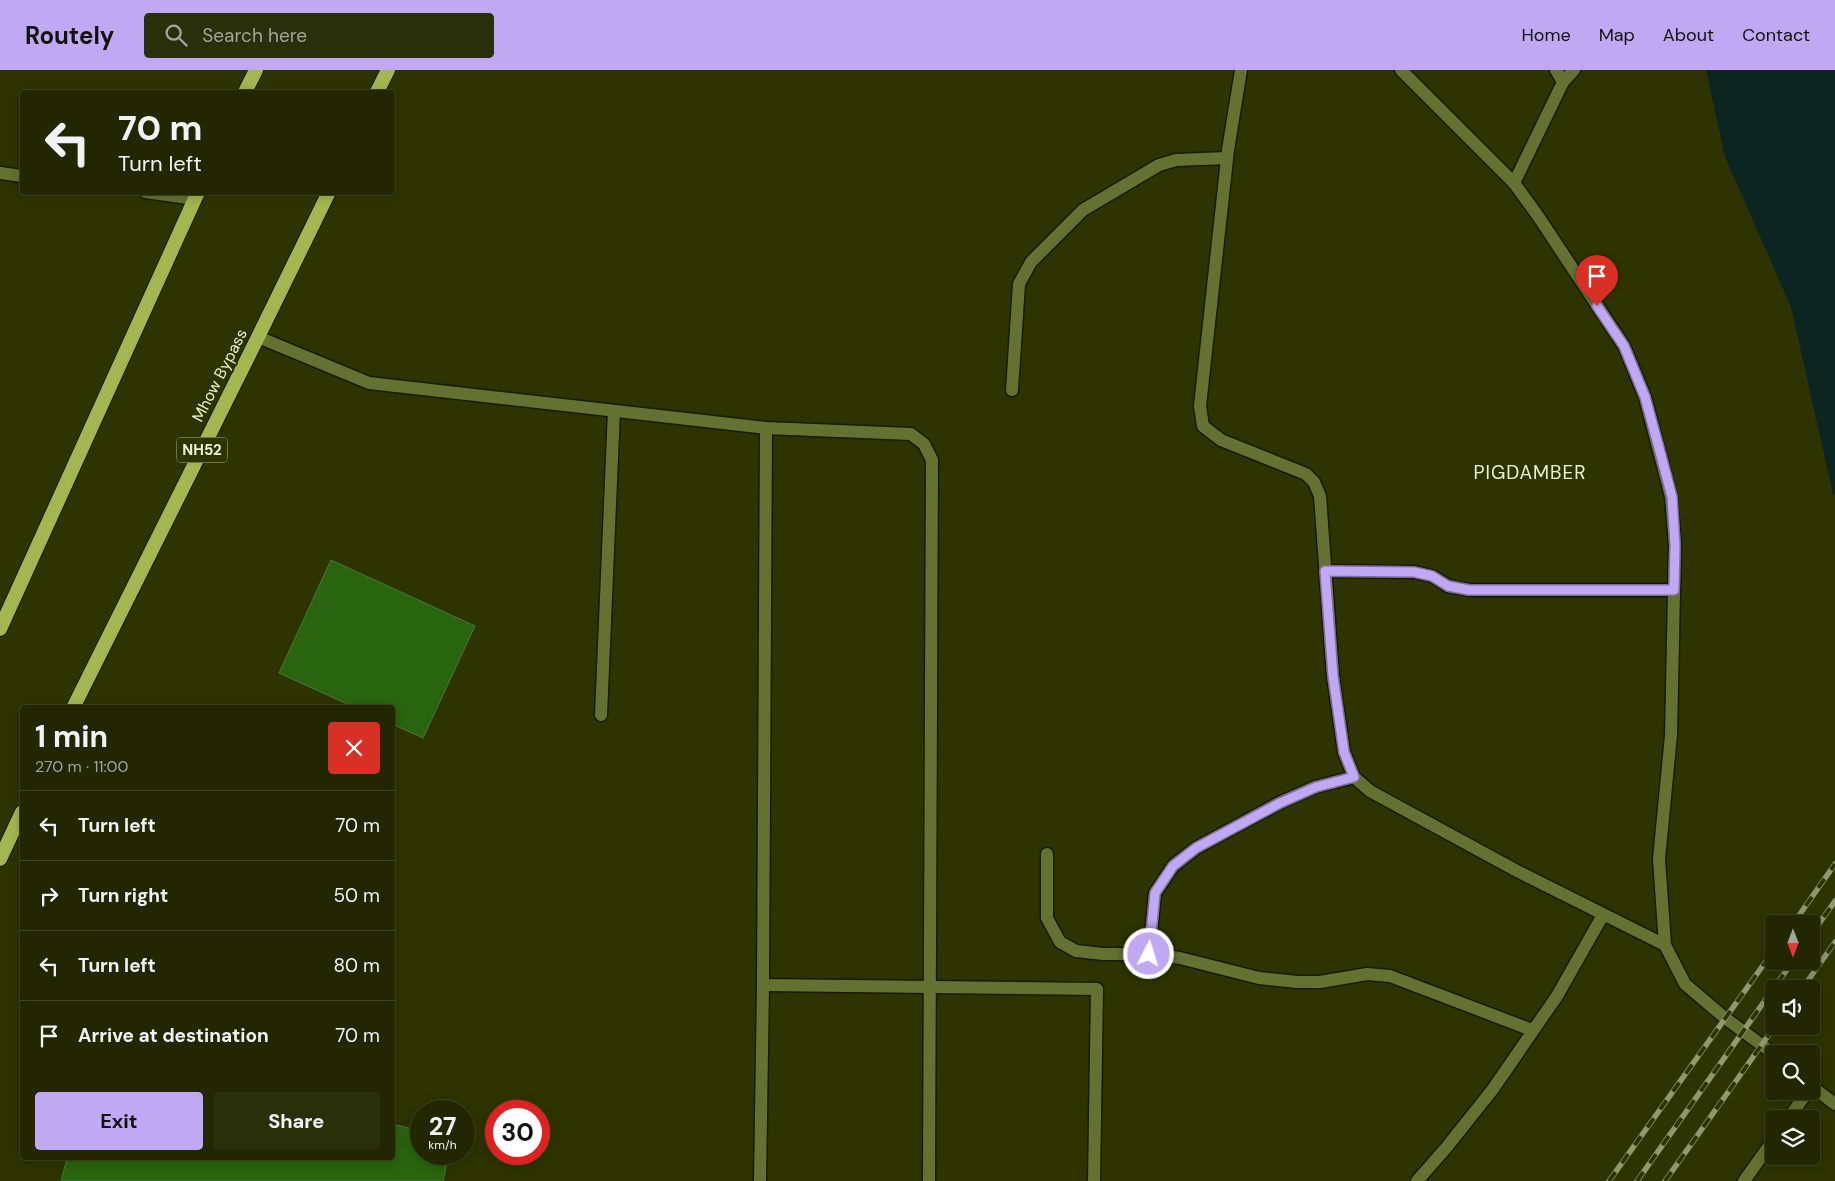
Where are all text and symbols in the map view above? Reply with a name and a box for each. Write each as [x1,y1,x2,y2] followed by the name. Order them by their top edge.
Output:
[144,13,494,58] search box
[25,20,114,51] text: Routely
[162,21,190,49] icon: search
[202,23,307,48] text: Search here
[1521,23,1571,47] text: Home
[1599,23,1635,47] text: Map
[1663,23,1714,47] text: About
[1742,23,1810,47] text: Contact
[118,105,202,151] text: 70 m
[35,110,100,175] icon: left
[118,149,202,178] text: Turn left
[1576,255,1618,306] pin
[1583,262,1611,290] icon: arrive
[187,325,252,425] street label: Mhow Bypass
[177,438,227,462] road number: NH52
[1473,460,1587,485] district label: PIGDAMBER
[35,717,108,756] text: 1 min
[328,722,380,774] button: close
[35,756,129,777] text: 270 m · 11:00
[35,812,63,840] icon: left
[78,813,156,838] text: Turn left
[335,813,380,838] text: 70 m
[35,882,63,910] icon: right
[78,883,168,908] text: Turn right
[333,883,380,908] text: 50 m
[1765,915,1820,970] north arrow
[1765,915,1820,1165] map controls
[1122,927,1174,979] position arrow
[35,952,63,980] icon: left
[78,953,156,978] text: Turn left
[333,953,380,978] text: 80 m
[1765,980,1820,1035] button: sound
[35,1022,63,1050] icon: arrive
[78,1023,269,1048] text: Arrive at destination
[335,1023,380,1048] text: 70 m
[1765,1045,1820,1100] button: search
[35,1092,203,1150] button: Exit
[213,1092,380,1150] button: Share
[485,1100,550,1165] speed limit sign: 30
[429,1110,456,1143] text: 27
[1765,1110,1820,1165] button: layers
[428,1137,457,1153] text: km/h

